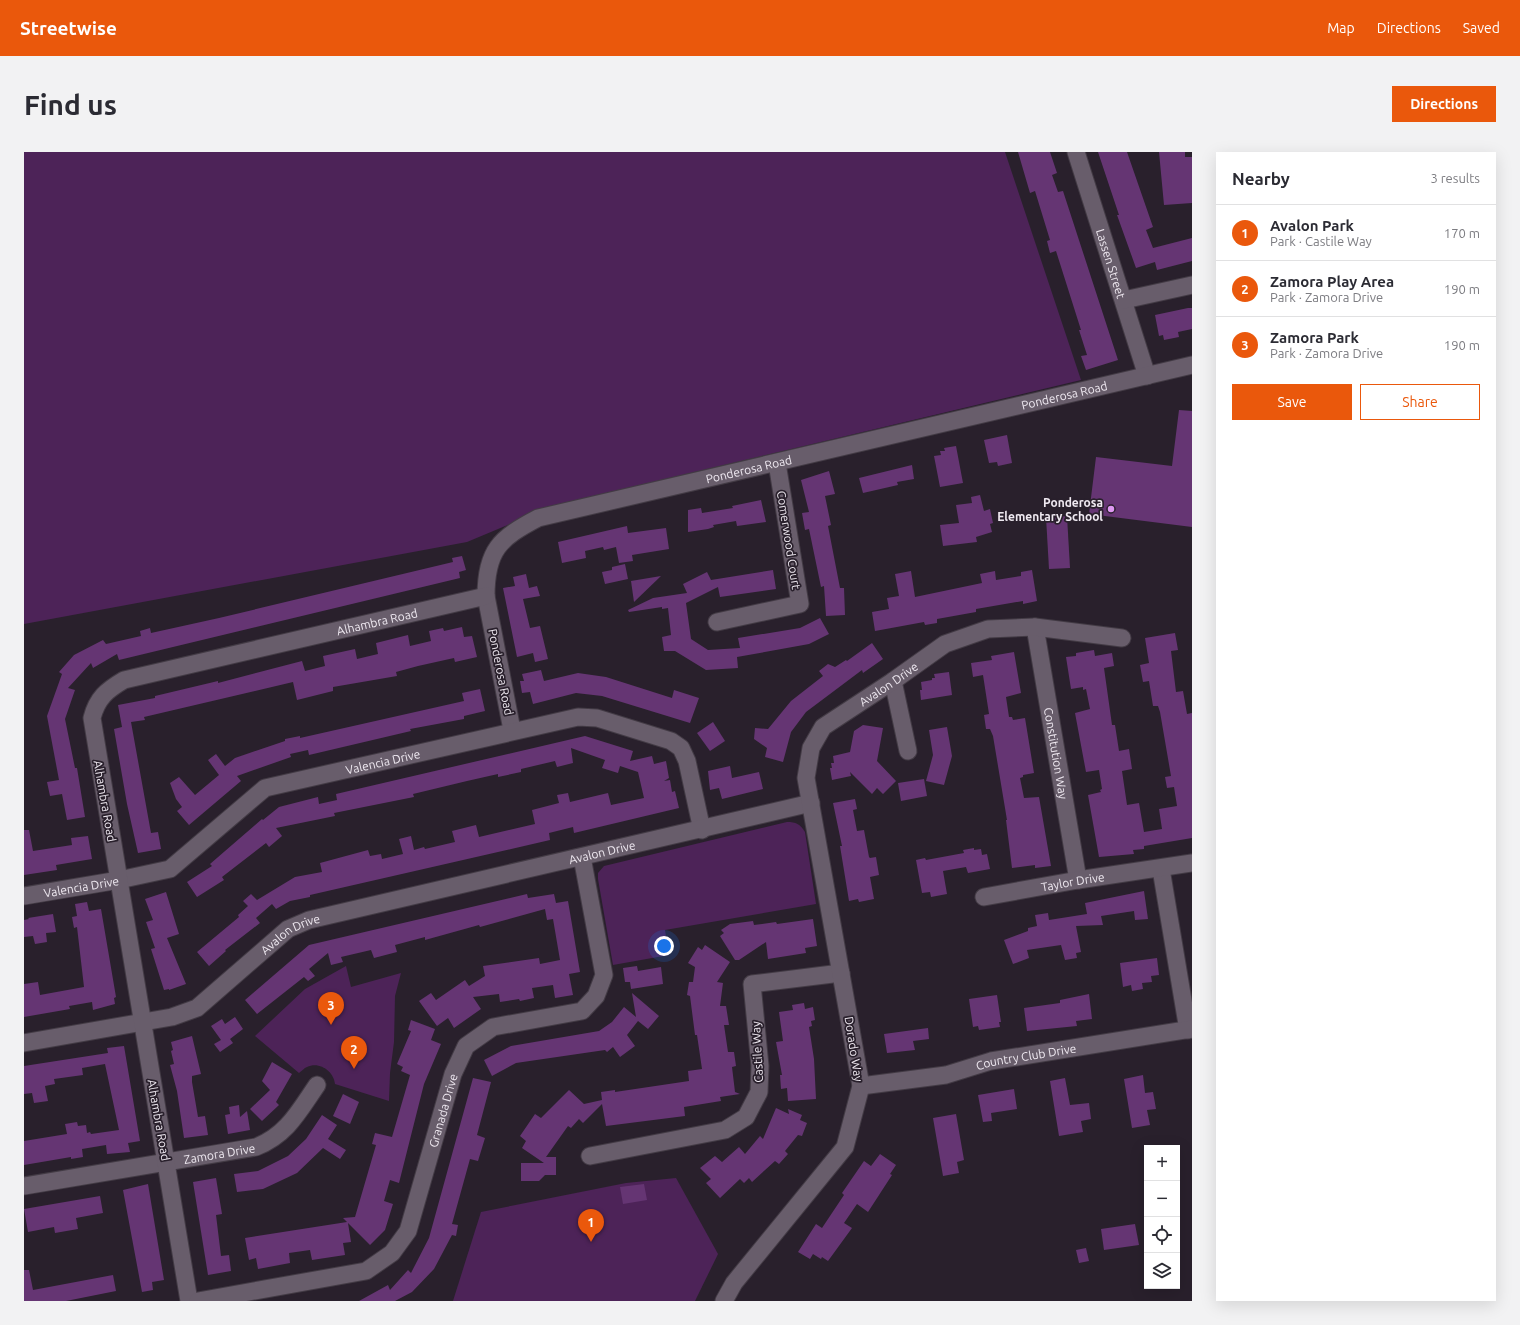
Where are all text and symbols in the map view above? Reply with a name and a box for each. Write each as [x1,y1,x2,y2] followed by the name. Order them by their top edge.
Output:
[20,17,117,39] text: Streetwise
[1327,20,1355,36] text: Map
[1377,20,1441,36] text: Directions
[1463,20,1500,36] text: Saved
[1392,86,1496,122] button: Directions
[24,89,117,120] text: Find us
[1232,169,1290,188] text: Nearby
[1430,171,1480,185] text: 3 results
[1270,217,1354,234] text: Avalon Park
[1241,226,1249,240] text: 1
[1444,226,1480,240] text: 170 m
[1094,227,1129,300] street label: Lassen Street
[1270,234,1372,248] text: Park · Castile Way
[1270,273,1394,290] text: Zamora Play Area
[1241,282,1249,296] text: 2
[1444,282,1480,296] text: 190 m
[1270,290,1383,304] text: Park · Zamora Drive
[1270,329,1359,346] text: Zamora Park
[1241,338,1249,352] text: 3
[1444,338,1480,352] text: 190 m
[1270,346,1383,360] text: Park · Zamora Drive
[1020,379,1108,411] street label: Ponderosa Road
[1232,384,1352,420] button: Save
[1360,384,1480,420] button: Share
[704,452,793,485] street label: Ponderosa Road
[775,490,803,591] street label: Comerwood Court
[997,496,1103,523] place label: Ponderosa Elementary School
[1106,504,1116,514] marker: Ponderosa Elementary School
[335,606,419,637] street label: Alhambra Road
[486,628,516,716] street label: Ponderosa Road
[857,659,920,708] street label: Avalon Drive
[1042,706,1071,800] street label: Constitution Way
[344,747,421,776] street label: Valencia Drive
[91,759,119,843] street label: Alhambra Road
[567,838,636,866] street label: Avalon Drive
[1040,870,1105,893] street label: Taylor Drive
[43,874,120,899] street label: Valencia Drive
[258,911,321,956] street label: Avalon Drive
[654,936,674,956] your location
[318,992,344,1025] pin: 3
[842,1015,866,1083] street label: Dorado Way
[749,1021,765,1083] street label: Castile Way
[341,1036,367,1069] pin: 2
[974,1041,1077,1072] street label: Country Club Drive
[426,1072,459,1149] street label: Granada Drive
[145,1078,173,1162] street label: Alhambra Road
[183,1141,256,1166] street label: Zamora Drive
[1144,1145,1180,1289] map controls
[1144,1145,1180,1181] button: +
[1144,1181,1180,1217] button: −
[578,1209,604,1242] pin: 1
[1144,1217,1180,1253] button: locate
[1144,1253,1180,1289] button: layers

